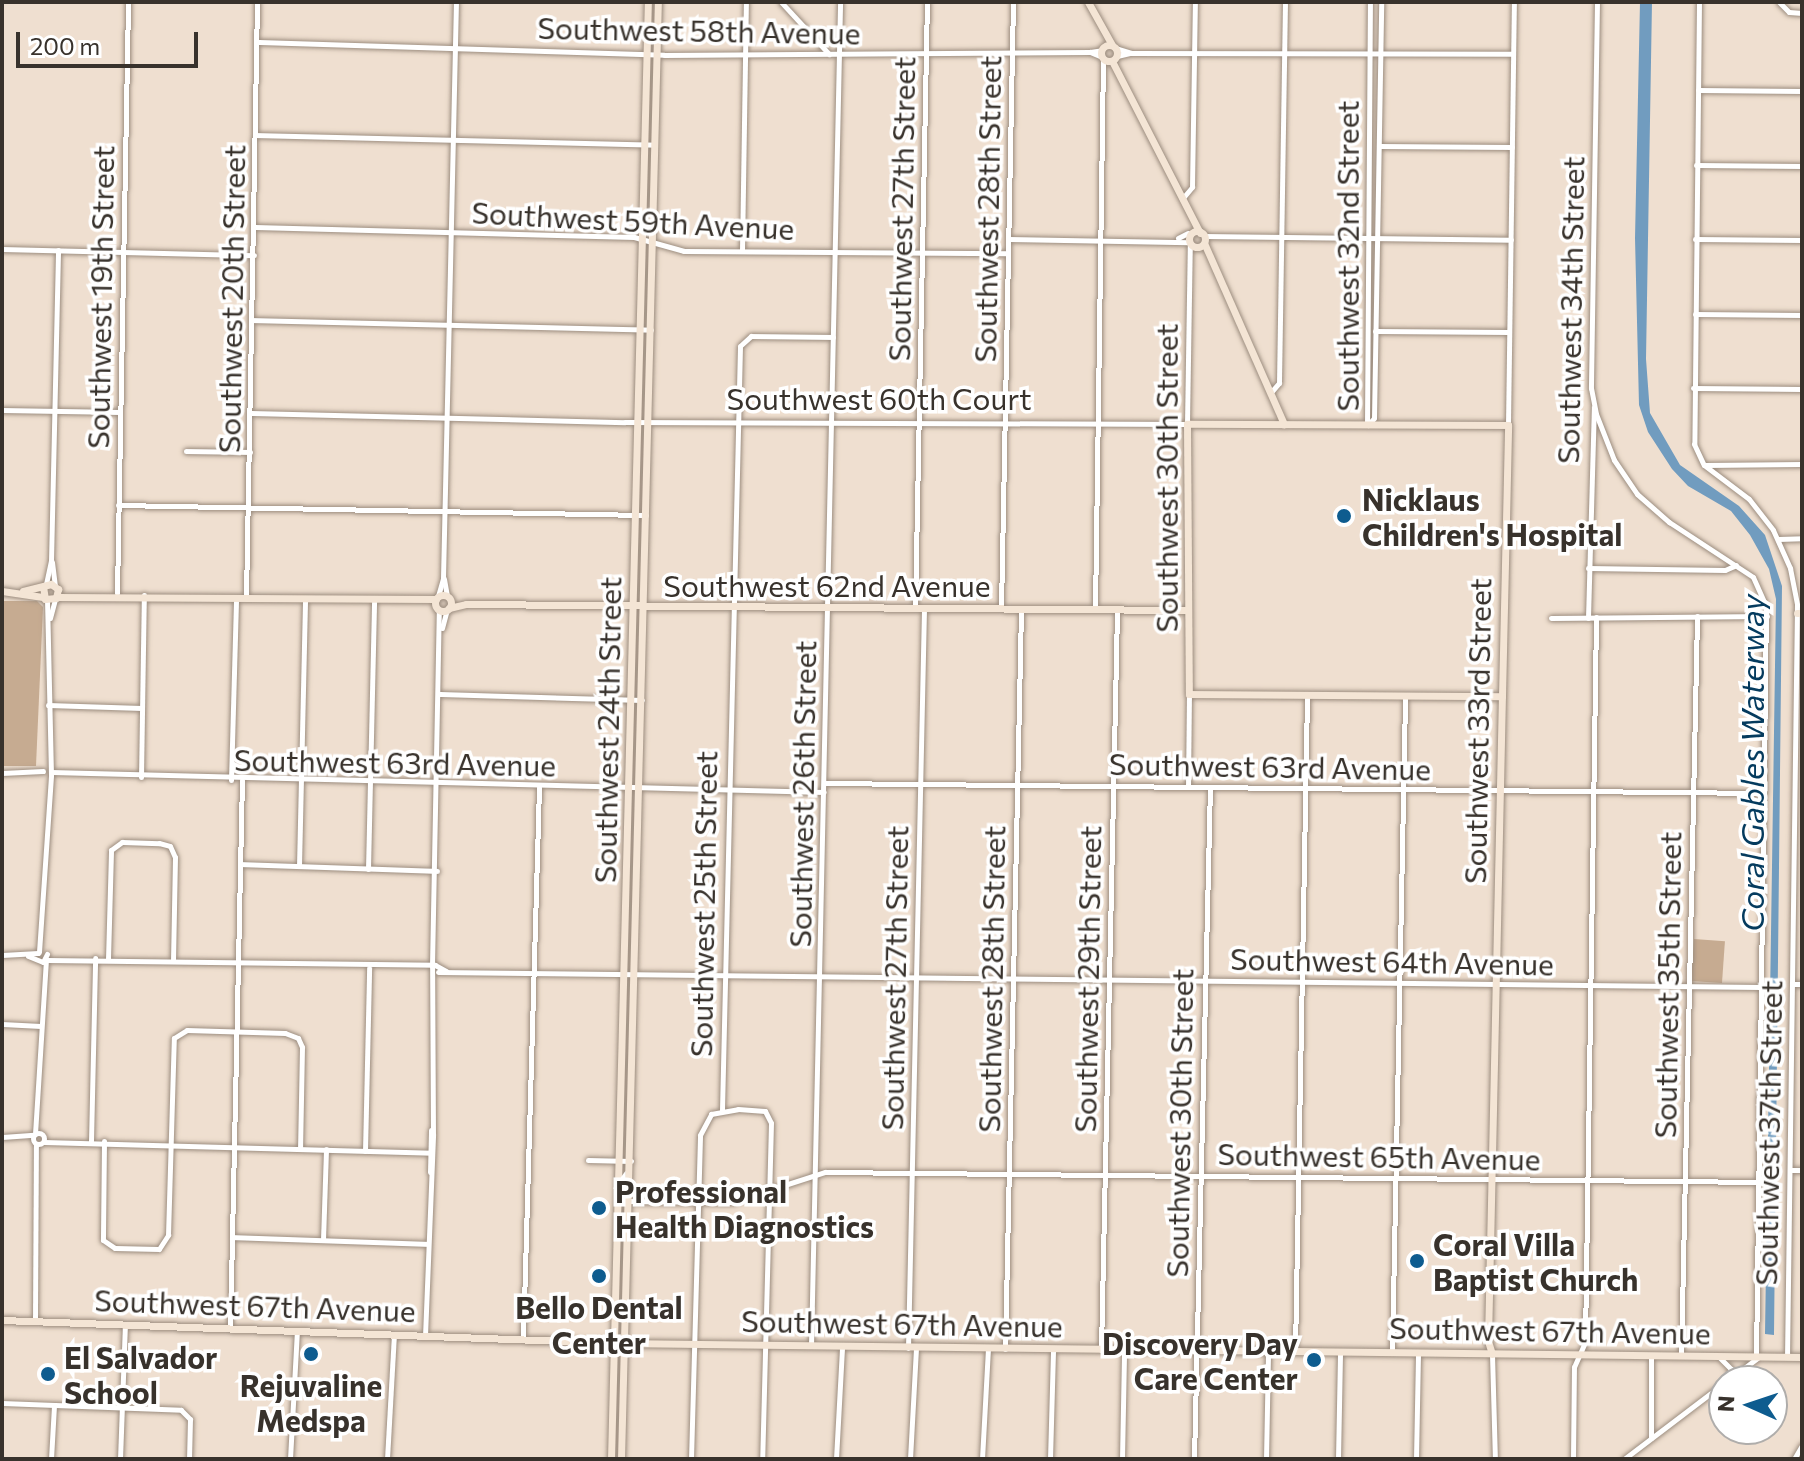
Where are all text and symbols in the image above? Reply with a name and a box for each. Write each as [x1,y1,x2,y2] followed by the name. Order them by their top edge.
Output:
[537,9,861,51] street label: Southwest 58th Avenue
[20,16,202,66] scale bar
[30,31,100,60] text: 200 m
[966,55,1008,363] street label: Southwest 28th Street
[880,56,922,362] street label: Southwest 27th Street
[1329,100,1365,412] street label: Southwest 32nd Street
[210,144,252,454] street label: Southwest 20th Street
[79,145,121,449] street label: Southwest 19th Street
[1549,156,1591,464] street label: Southwest 34th Street
[471,194,795,246] street label: Southwest 59th Avenue
[1148,323,1184,633] street label: Southwest 30th Street
[727,380,1031,416] street label: Southwest 60th Court
[1362,481,1622,552] place label: Nicklaus Children's Hospital
[1333,505,1355,527] marker: Nicklaus Children's Hospital
[663,567,991,603] street label: Southwest 62nd Avenue
[586,576,628,884] street label: Southwest 24th Street
[1456,578,1498,884] street label: Southwest 33rd Street
[1732,594,1770,932] water label: Coral Gables Waterway
[781,640,823,948] street label: Southwest 26th Street
[234,741,556,783] street label: Southwest 63rd Avenue
[1109,745,1431,787] street label: Southwest 63rd Avenue
[682,751,724,1057] street label: Southwest 25th Street
[873,825,915,1131] street label: Southwest 27th Street
[970,825,1012,1133] street label: Southwest 28th Street
[1066,825,1108,1133] street label: Southwest 29th Street
[1646,831,1688,1139] street label: Southwest 35th Street
[1230,940,1554,982] street label: Southwest 64th Avenue
[1158,968,1200,1278] street label: Southwest 30th Street
[1747,980,1789,1286] street label: Southwest 37th Street
[1217,1135,1541,1177] street label: Southwest 65th Avenue
[615,1173,874,1244] place label: Professional Health Diagnostics
[590,1199,608,1217] marker: Professional Health Diagnostics
[1433,1226,1638,1296] place label: Coral Villa Baptist Church
[1408,1252,1426,1270] marker: Coral Villa Baptist Church
[590,1267,608,1285] marker: Bello Dental Center
[94,1281,416,1329] street label: Southwest 67th Avenue
[515,1289,683,1360] place label: Bello Dental Center
[741,1302,1063,1344] street label: Southwest 67th Avenue
[1389,1309,1711,1351] street label: Southwest 67th Avenue
[1102,1325,1298,1396] place label: Discovery Day Care Center
[64,1339,217,1410] place label: El Salvador School
[302,1345,320,1363] marker: Rejuvaline Medspa
[1305,1351,1323,1369] marker: Discovery Day Care Center
[39,1365,57,1383] marker: El Salvador School
[1708,1365,1788,1445] north arrow
[240,1367,382,1438] place label: Rejuvaline Medspa
[1712,1395,1739,1413] text: N

